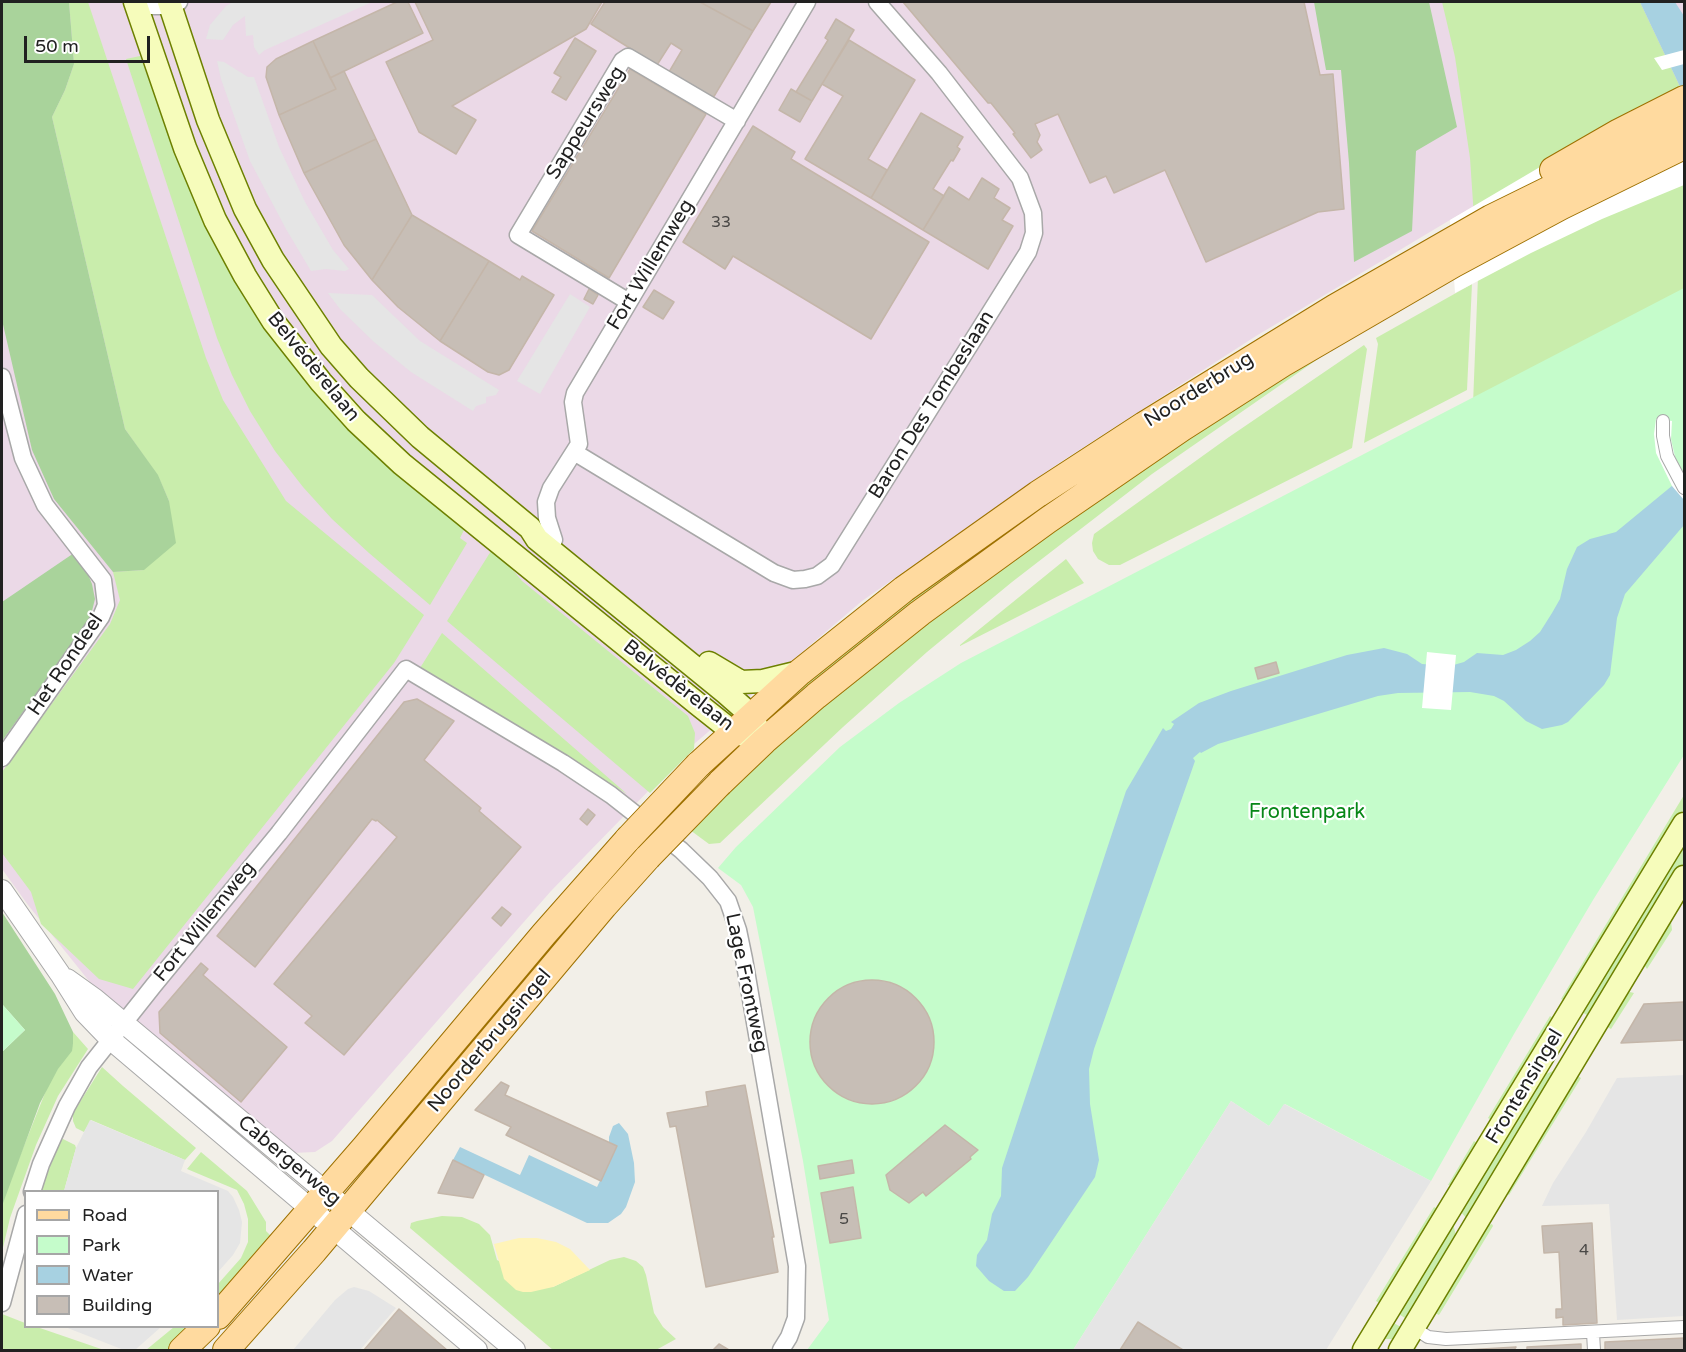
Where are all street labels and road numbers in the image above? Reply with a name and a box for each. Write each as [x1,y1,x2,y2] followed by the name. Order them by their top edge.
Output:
[542,62,630,184] street label: Sappeursweg
[603,195,699,335] street label: Fort Willemweg
[864,306,1000,504] street label: Baron Des Tombeslaan
[261,307,365,427] street label: Belvédèrelaan
[1140,347,1258,433] street label: Noorderbrug
[23,609,109,721] street label: Het Rondeel
[618,635,738,737] street label: Belvédèrelaan
[149,857,261,987] street label: Fort Willemweg
[719,911,773,1055] street label: Lage Frontweg
[423,964,557,1118] street label: Noorderbrugsingel
[1481,1025,1569,1149] street label: Frontensingel
[232,1111,346,1211] street label: Cabergerweg

